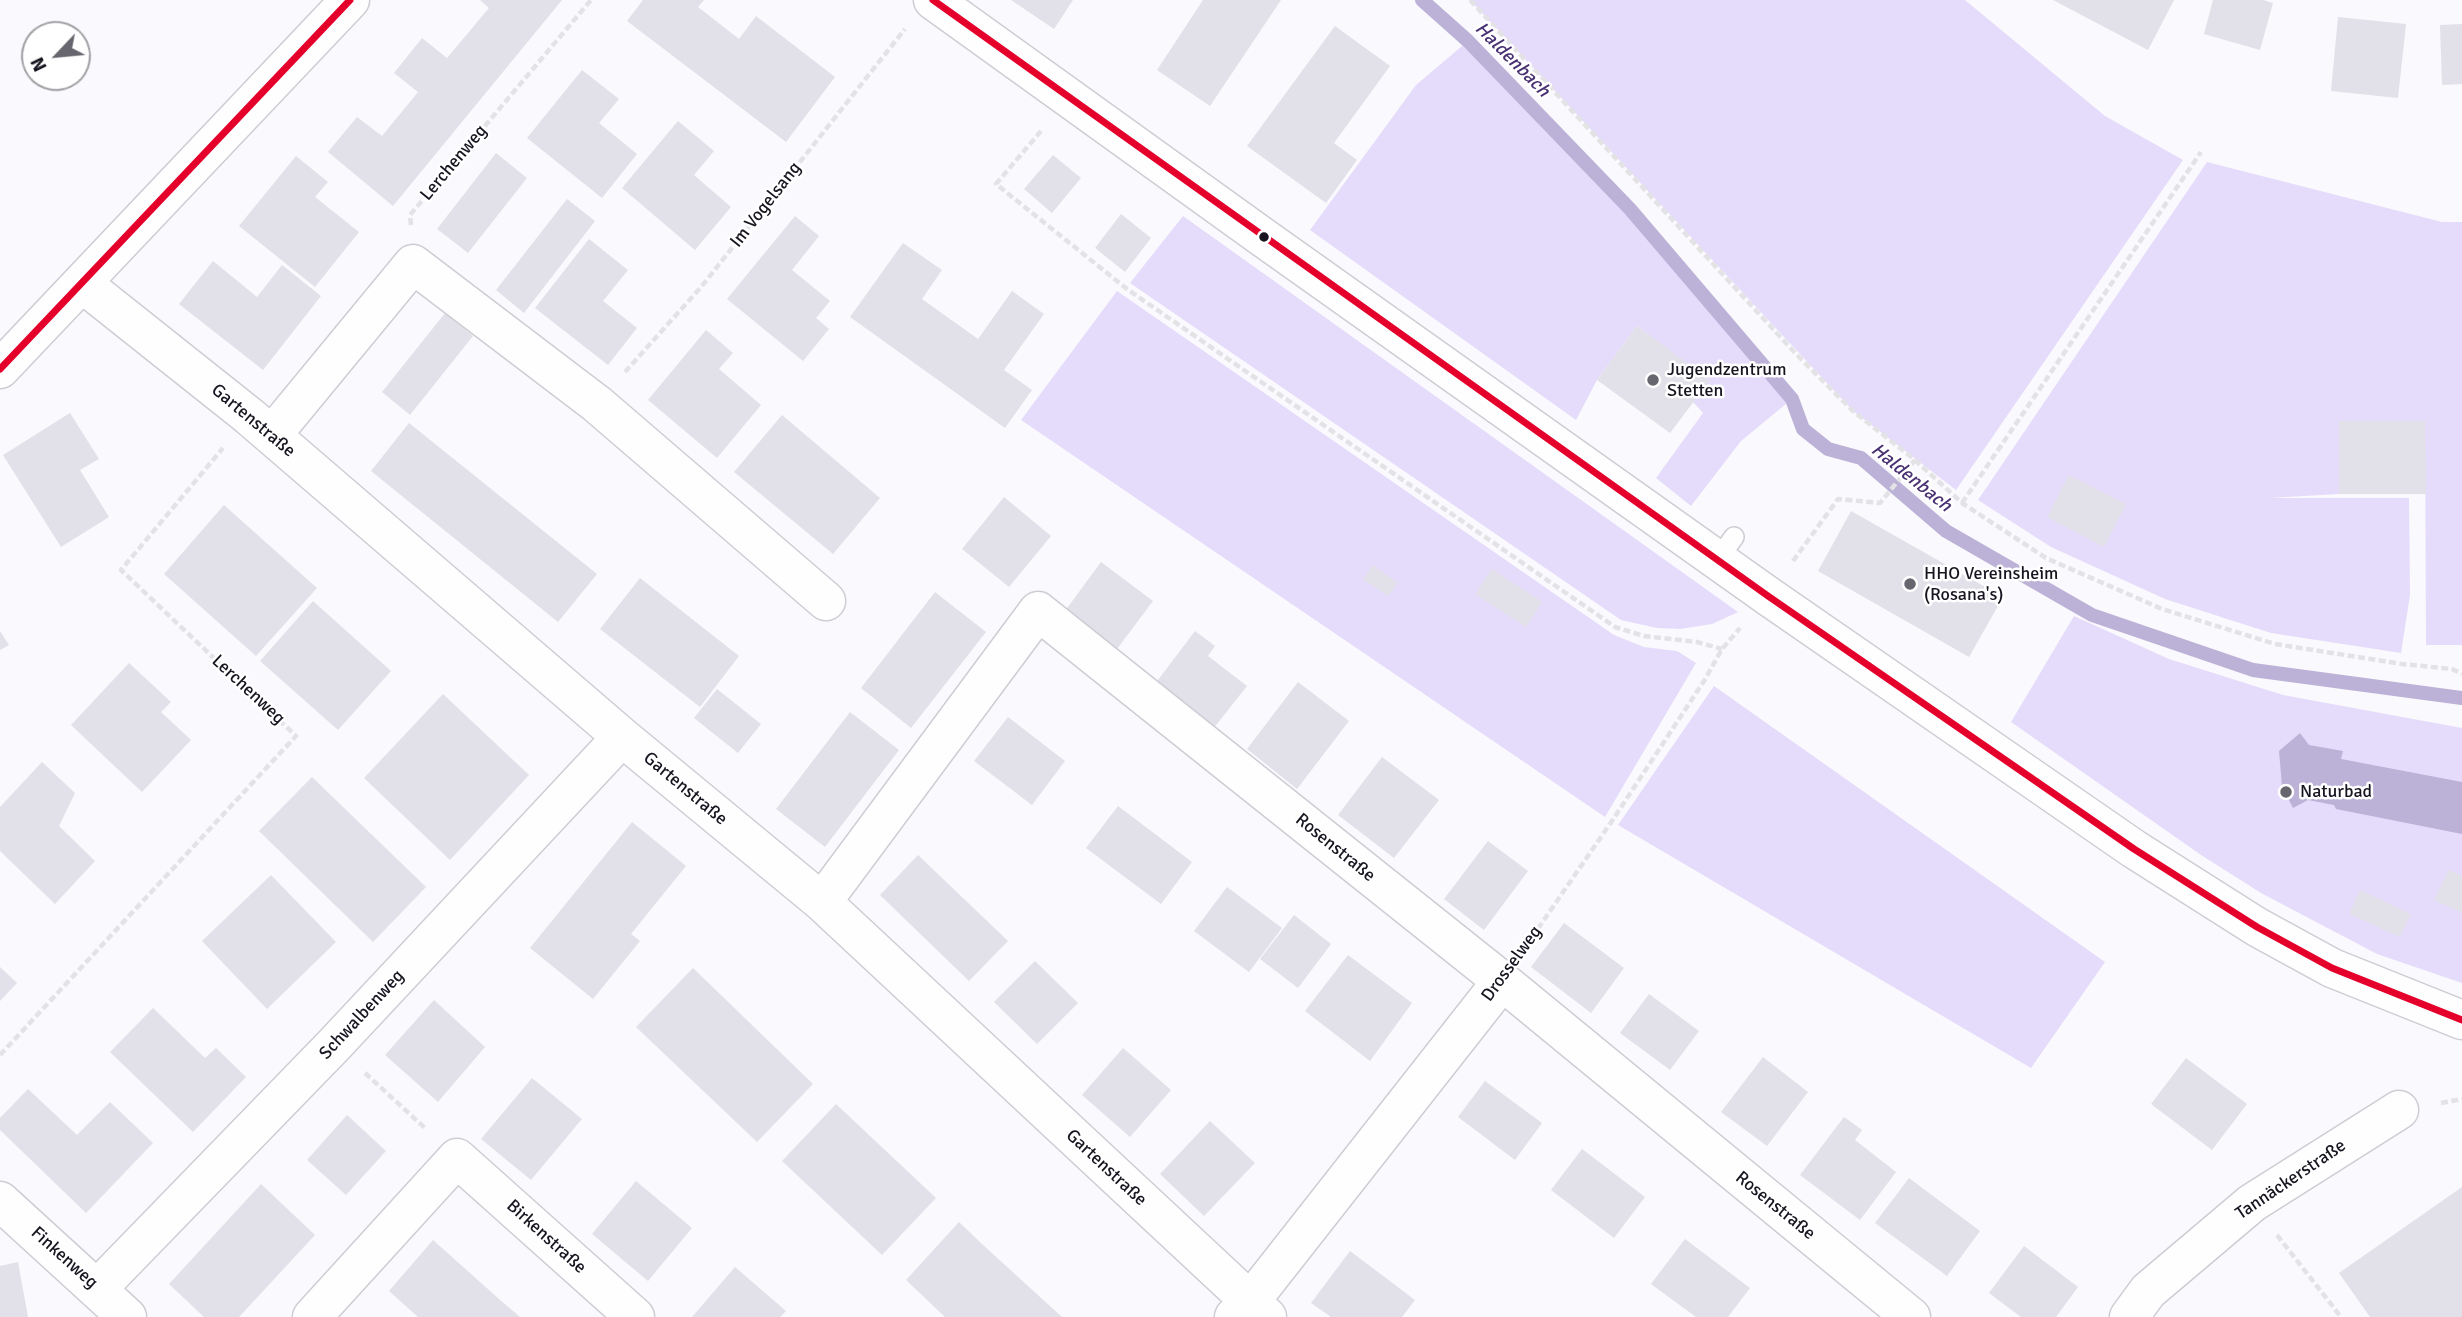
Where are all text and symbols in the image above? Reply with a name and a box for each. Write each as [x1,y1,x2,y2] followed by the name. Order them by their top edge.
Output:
[1470,18,1554,102] water label: Haldenbach
[21,21,91,91] north arrow
[25,53,53,76] text: N
[416,121,492,205] street label: Lerchenweg
[726,158,806,252] street label: Im Vogelsang
[1257,230,1271,244] unlabelled marker
[1667,359,1787,402] place label: Jugendzentrum Stetten
[1645,372,1661,388] marker: Jugendzentrum Stetten
[207,380,299,462] street label: Gartenstraße
[1866,439,1956,517] water label: Haldenbach
[1924,563,2058,606] place label: HHO Vereinsheim (Rosana's)
[1902,576,1918,592] marker: HHO Vereinsheim (Rosana's)
[207,651,289,729] street label: Lerchenweg
[639,748,731,830] street label: Gartenstraße
[2300,781,2372,803] place label: Naturbad
[2278,784,2294,800] marker: Naturbad
[1291,809,1379,887] street label: Rosenstraße
[1477,922,1547,1006] street label: Drosselweg
[315,966,409,1064] street label: Schwalbenweg
[1061,1125,1151,1211] street label: Gartenstraße
[2232,1135,2350,1225] street label: Tannäckerstraße
[1731,1167,1819,1245] street label: Rosenstraße
[502,1196,590,1278] street label: Birkenstraße
[26,1222,102,1294] street label: Finkenweg

